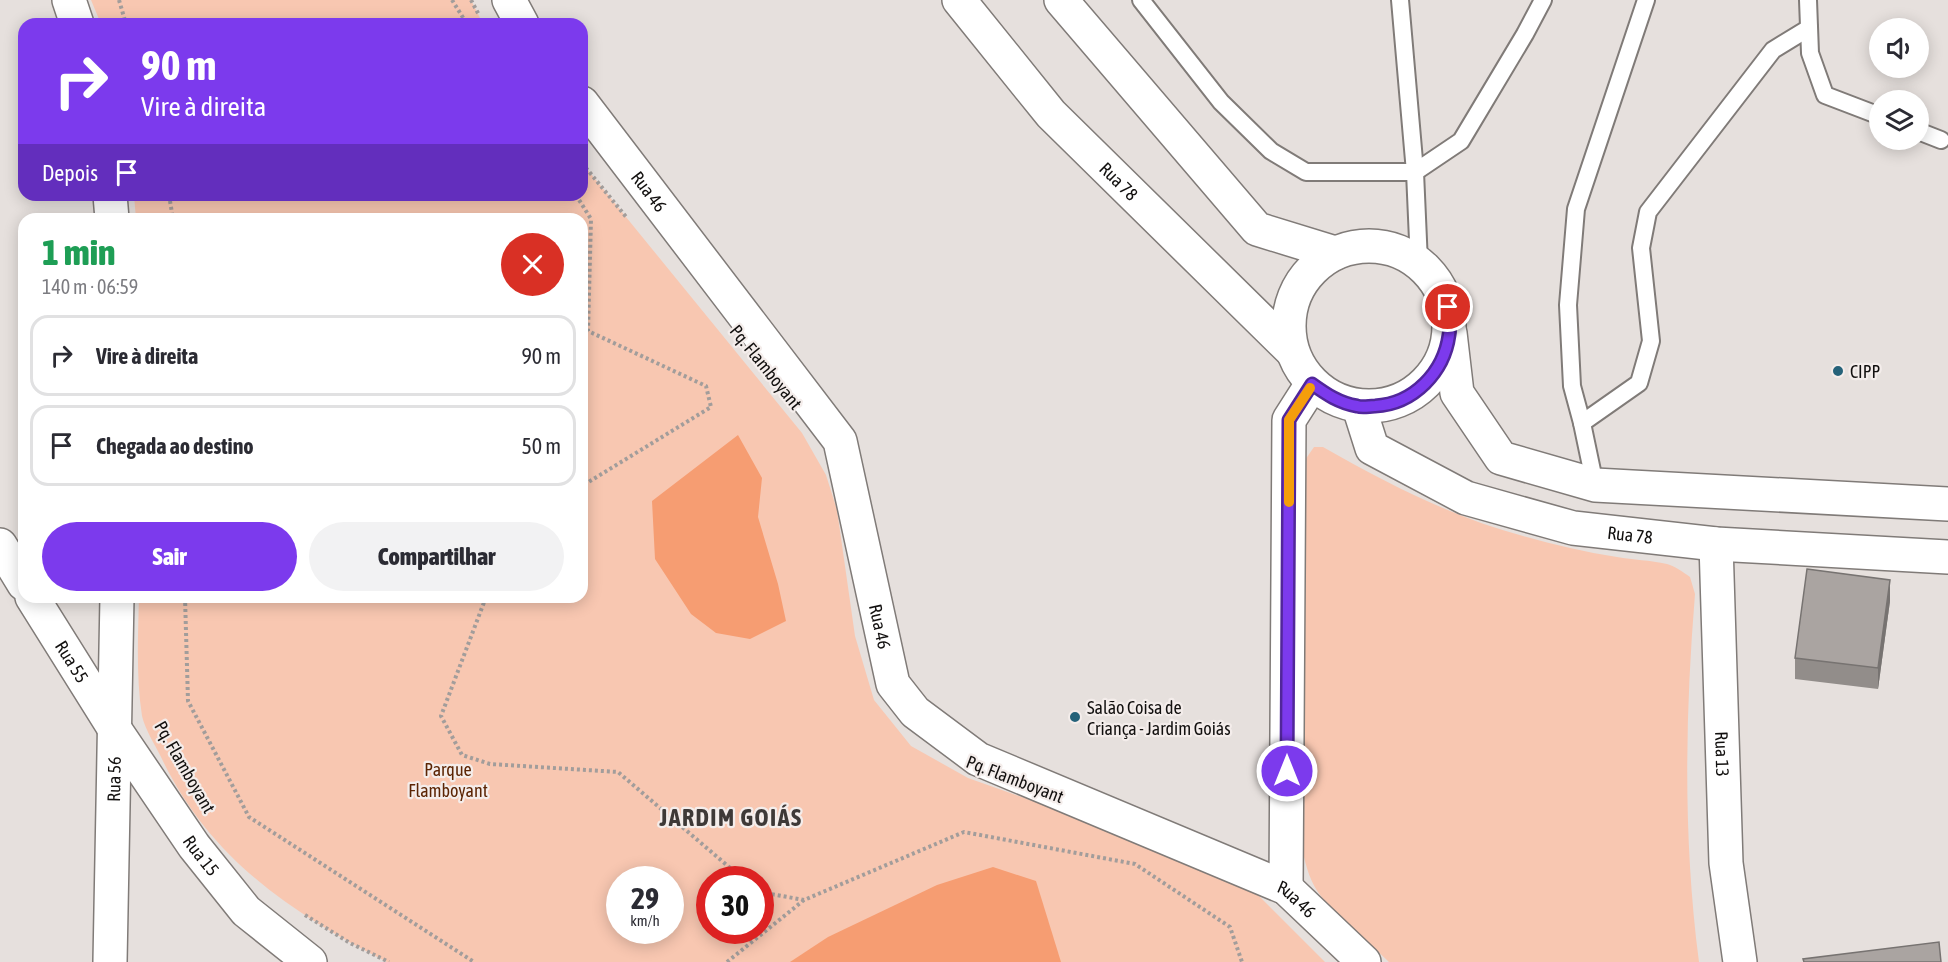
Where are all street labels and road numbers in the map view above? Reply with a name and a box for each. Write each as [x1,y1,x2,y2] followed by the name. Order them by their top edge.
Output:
[1096,158,1143,204] street label: Rua 78
[627,167,671,216] street label: Rua 46
[726,321,806,413] street label: Pq. Flamboyant
[1606,521,1654,547] street label: Rua 78
[865,602,896,651] street label: Rua 46
[51,637,93,686] street label: Rua 55
[150,717,220,817] street label: Pq. Flamboyant
[1711,731,1734,777] street label: Rua 13
[963,751,1067,807] street label: Pq. Flamboyant
[103,756,124,802] street label: Rua 56
[179,831,224,880] street label: Rua 15
[1275,875,1321,922] street label: Rua 46

